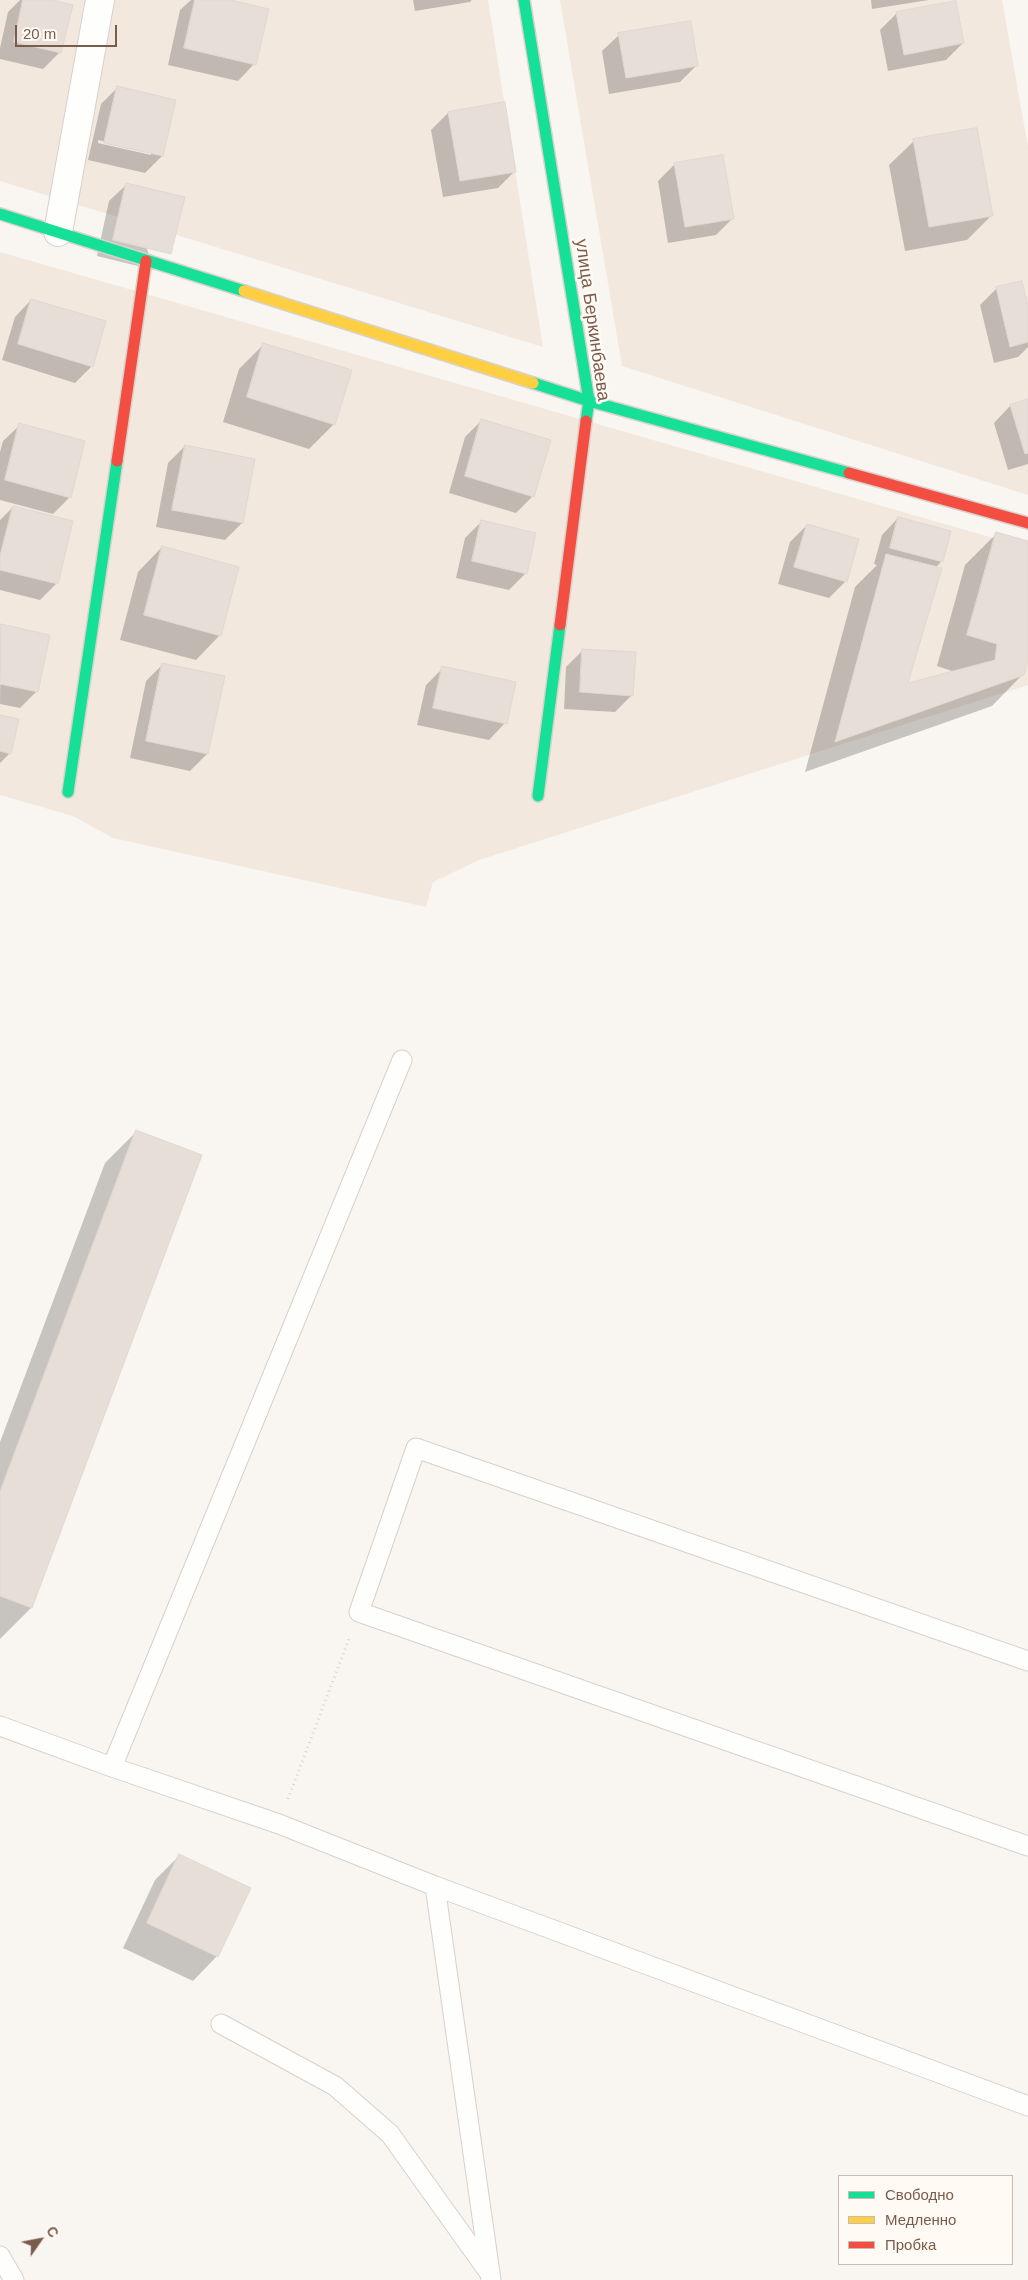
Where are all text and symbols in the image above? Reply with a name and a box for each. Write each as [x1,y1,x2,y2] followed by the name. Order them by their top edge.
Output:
[18,15,120,47] scale bar
[23,25,56,42] text: 20 m
[570,238,614,402] street label: улица Беркинбаева
[838,2175,1013,2265] legend
[885,2186,954,2203] text: Свободно
[885,2211,956,2228] text: Медленно
[15,2215,65,2265] north arrow
[43,2223,62,2240] text: С
[885,2236,936,2253] text: Пробка

